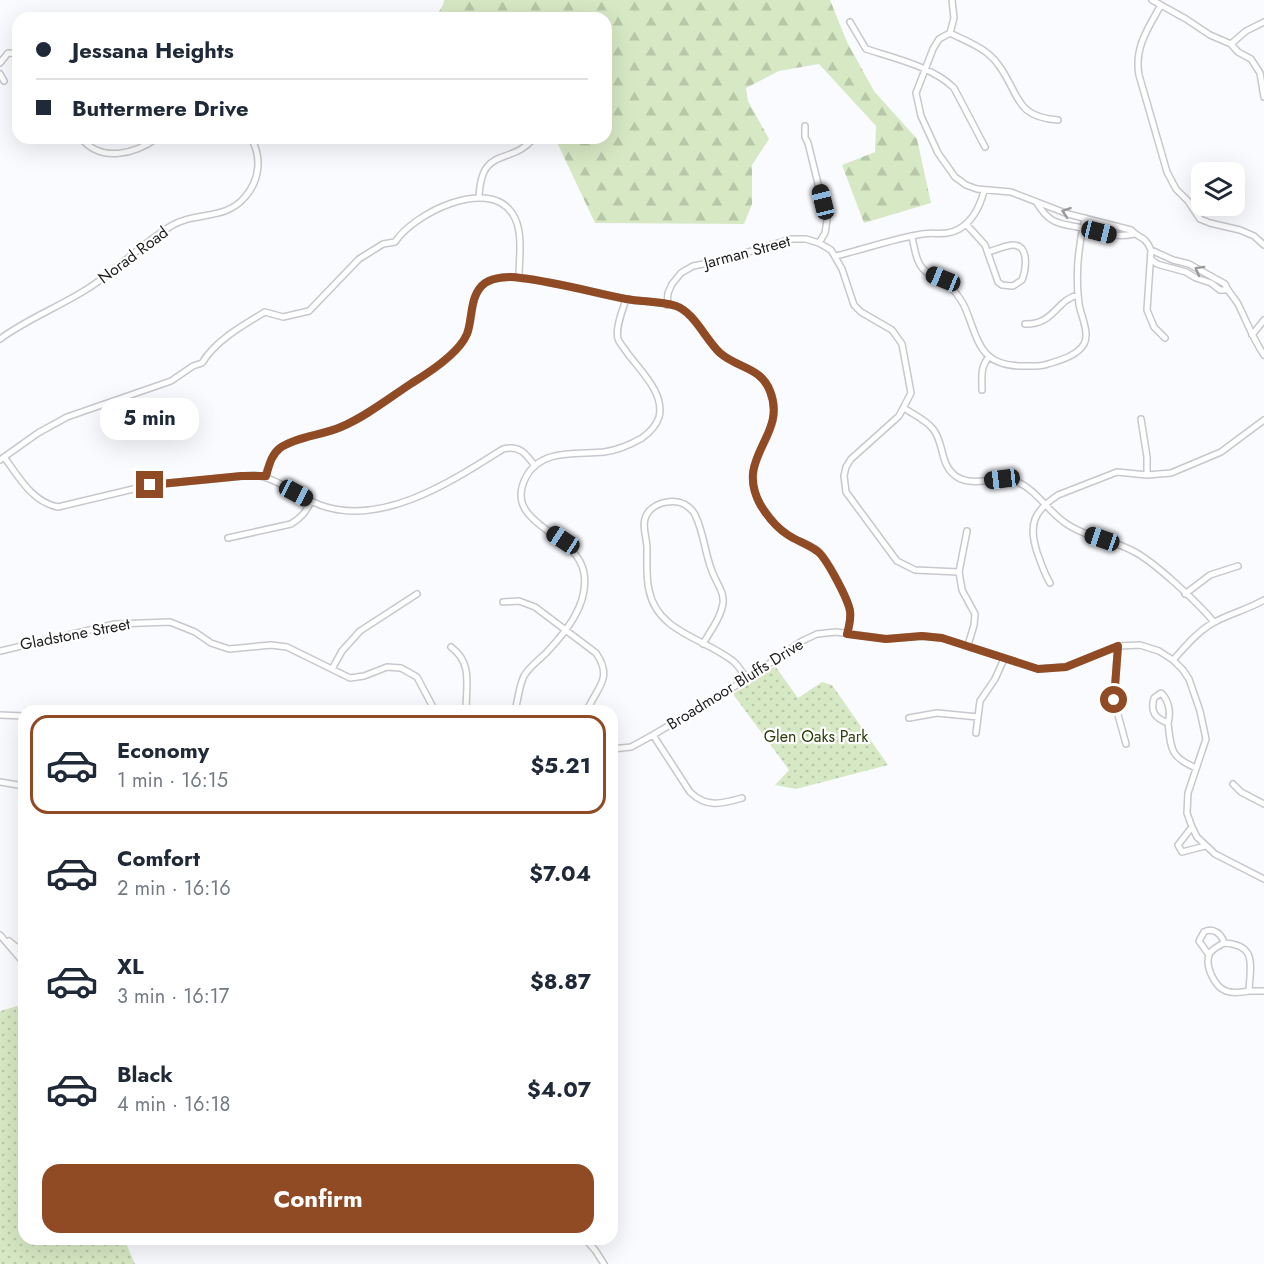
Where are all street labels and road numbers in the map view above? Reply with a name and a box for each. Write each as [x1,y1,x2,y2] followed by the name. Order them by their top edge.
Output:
[93,221,173,289] street label: Norad Road
[699,229,793,275] street label: Jarman Street
[18,612,132,656] street label: Gladstone Street
[662,633,808,735] street label: Broadmoor Bluffs Drive

